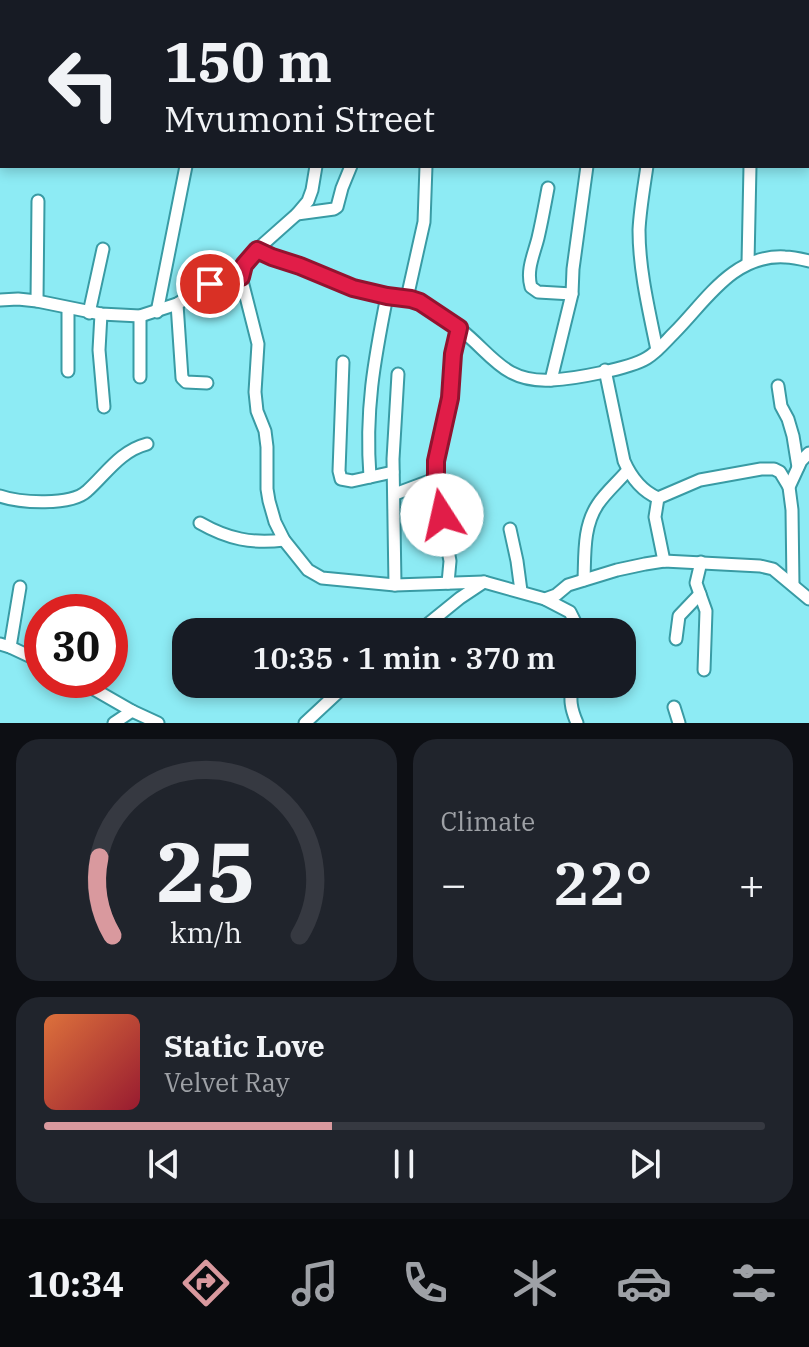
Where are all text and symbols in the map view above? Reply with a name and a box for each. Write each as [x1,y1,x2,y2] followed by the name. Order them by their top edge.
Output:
[164,25,332,97] text: 150 m
[32,32,136,136] icon: left
[164,95,435,142] text: Mvumoni Street
[176,250,244,318] pin
[188,262,232,306] icon: arrive
[400,473,484,557] position arrow
[24,594,128,698] speed limit sign: 30
[253,638,555,677] text: 10:35 · 1 min · 370 m
[441,804,535,838] text: Climate
[156,817,256,925] text: 25
[553,843,653,922] text: 22°
[441,855,467,912] text: −
[739,855,765,912] text: +
[170,914,242,951] text: km/h
[164,1026,325,1065] text: Static Love
[164,1065,290,1099] text: Velvet Ray
[142,1142,186,1186] icon: previous
[382,1142,426,1186] icon: pause
[623,1142,667,1186] icon: next
[178,1255,234,1311] icon: directions
[287,1255,343,1311] icon: music
[397,1255,453,1311] icon: phone
[507,1255,563,1311] icon: climate
[616,1255,672,1311] icon: car
[726,1255,782,1311] icon: filters
[27,1260,124,1307] text: 10:34

